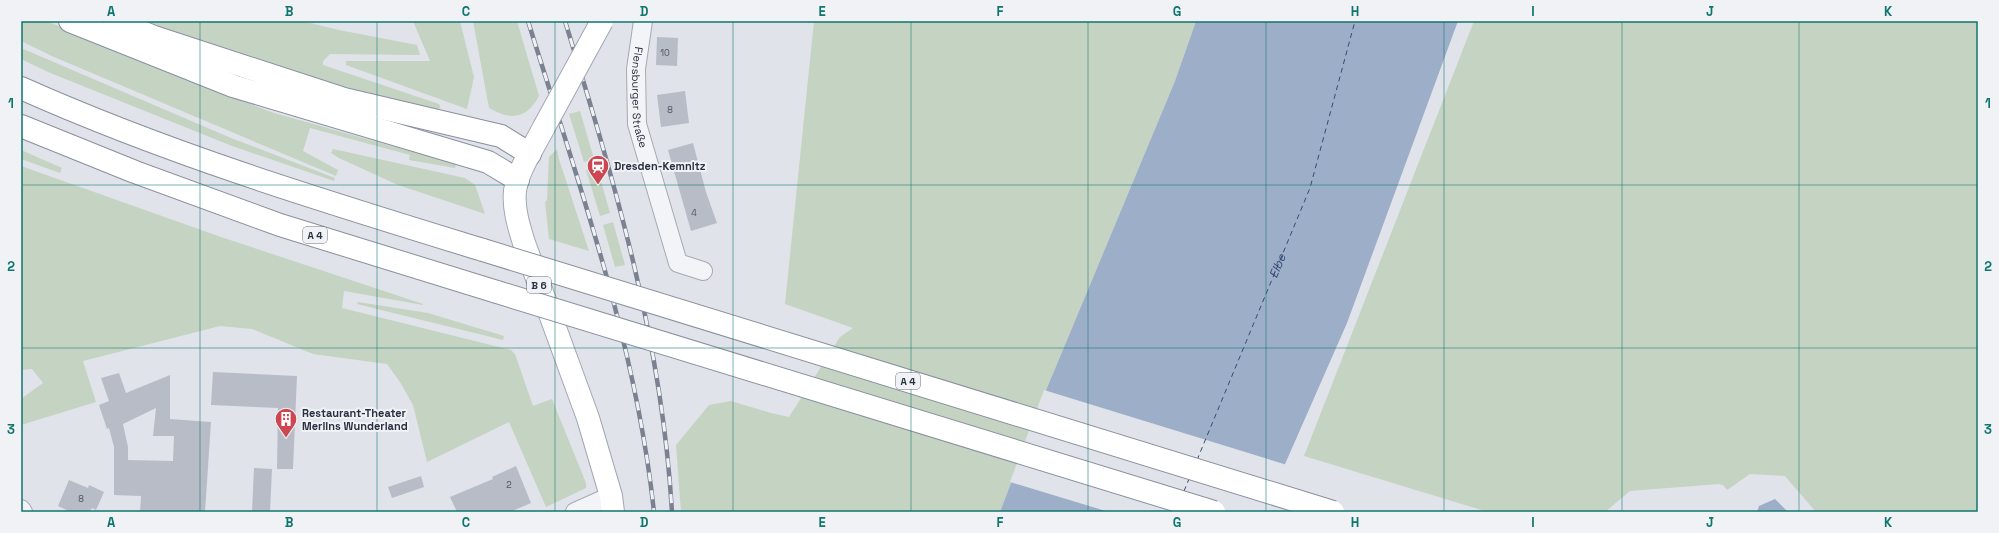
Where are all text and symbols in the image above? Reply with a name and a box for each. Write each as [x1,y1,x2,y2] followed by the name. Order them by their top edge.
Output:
[107,3,116,20] text: A
[285,3,294,20] text: B
[462,3,470,20] text: C
[640,3,649,20] text: D
[818,3,826,20] text: E
[997,3,1004,20] text: F
[1173,3,1181,20] text: G
[1351,3,1359,20] text: H
[1531,3,1535,20] text: I
[1706,3,1714,20] text: J
[1884,3,1893,20] text: K
[629,46,651,149] street label: Flensburger Straße
[660,47,670,59] house number: 10
[8,95,14,112] text: 1
[1985,95,1991,112] text: 1
[667,104,673,116] house number: 8
[585,153,611,186] station icon: Dresden-Kemnitz
[614,159,706,173] place label: Dresden-Kemnitz
[691,207,697,219] house number: 4
[303,227,327,243] road number: A 4
[1265,251,1290,280] water label: Elbe
[7,258,15,275] text: 2
[1984,258,1992,275] text: 2
[527,277,551,293] road number: B 6
[896,373,920,389] road number: A 4
[273,406,299,439] building icon: Restaurant-Theater Merlins Wunderland
[302,406,408,433] place label: Restaurant-Theater Merlins Wunderland
[7,421,15,438] text: 3
[1984,421,1992,438] text: 3
[506,479,512,491] house number: 2
[78,493,84,505] house number: 8
[107,514,116,531] text: A
[285,514,294,531] text: B
[462,514,470,531] text: C
[640,514,649,531] text: D
[818,514,826,531] text: E
[997,514,1004,531] text: F
[1173,514,1181,531] text: G
[1351,514,1359,531] text: H
[1531,514,1535,531] text: I
[1706,514,1714,531] text: J
[1884,514,1893,531] text: K

